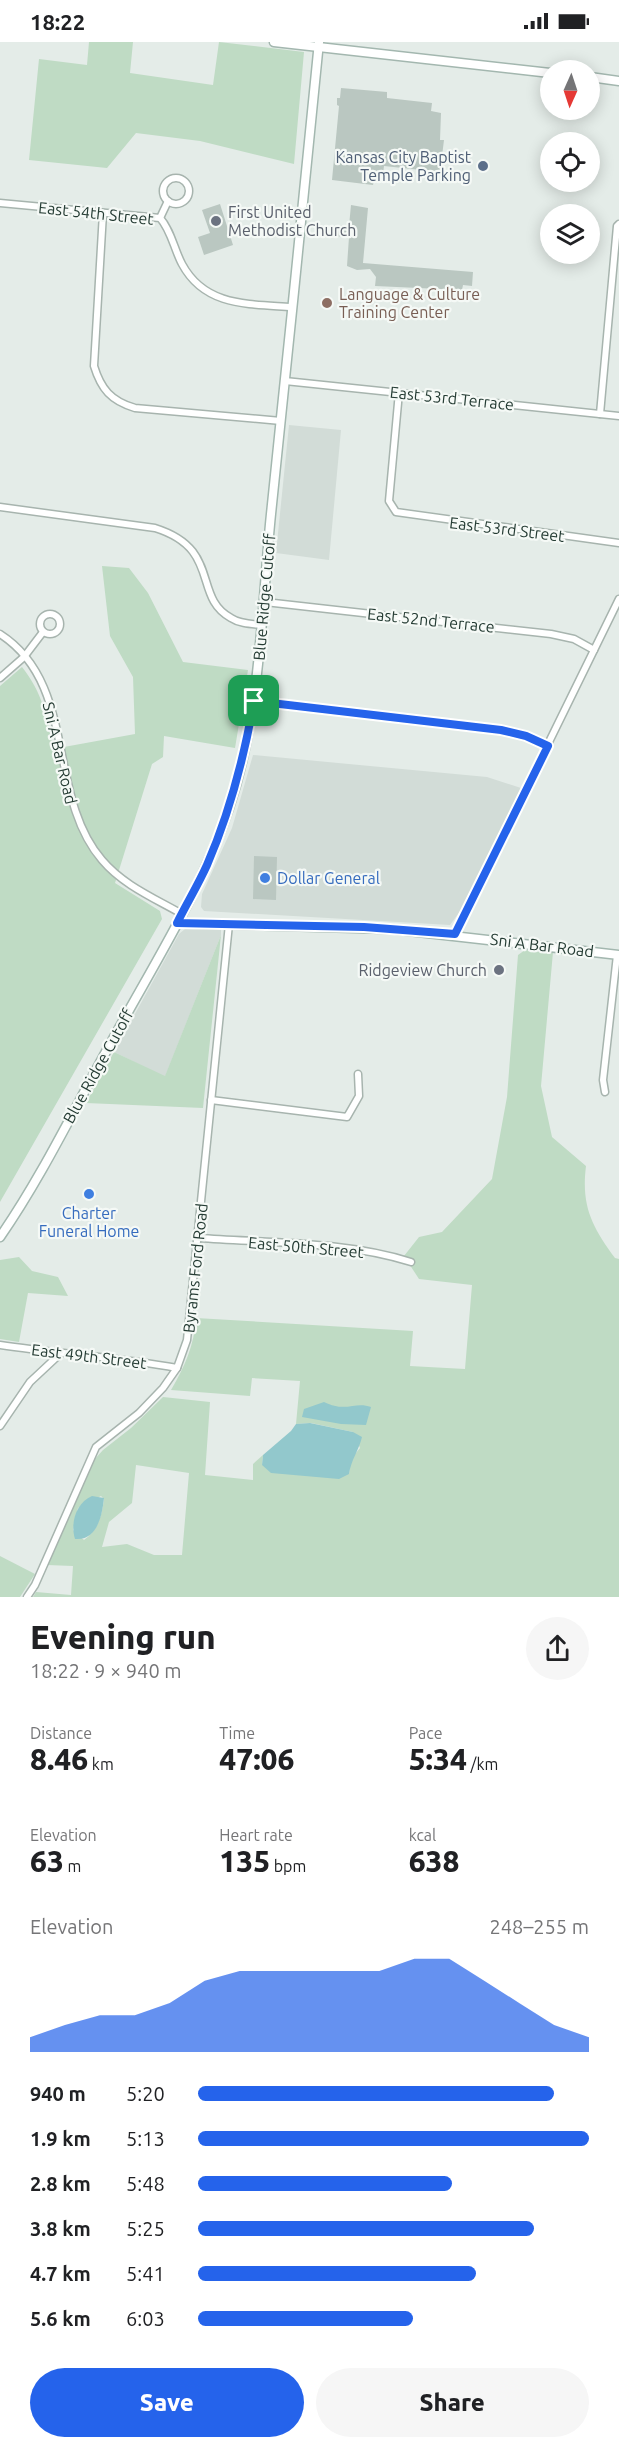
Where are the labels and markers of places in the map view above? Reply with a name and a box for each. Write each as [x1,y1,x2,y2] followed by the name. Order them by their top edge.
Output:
[336,148,472,184] place label: Kansas City Baptist Temple Parking
[476,159,490,173] marker: Kansas City Baptist Temple Parking
[228,203,356,239] place label: First United Methodist Church
[209,214,223,228] marker: First United Methodist Church
[339,285,480,321] place label: Language & Culture Training Center
[320,296,334,310] marker: Language & Culture Training Center
[228,675,279,726] pin
[277,869,380,887] place label: Dollar General
[258,871,272,885] marker: Dollar General
[358,961,487,979] place label: Ridgeview Church
[492,963,506,977] marker: Ridgeview Church
[82,1187,96,1201] marker: Charter Funeral Home
[39,1204,139,1240] place label: Charter Funeral Home

